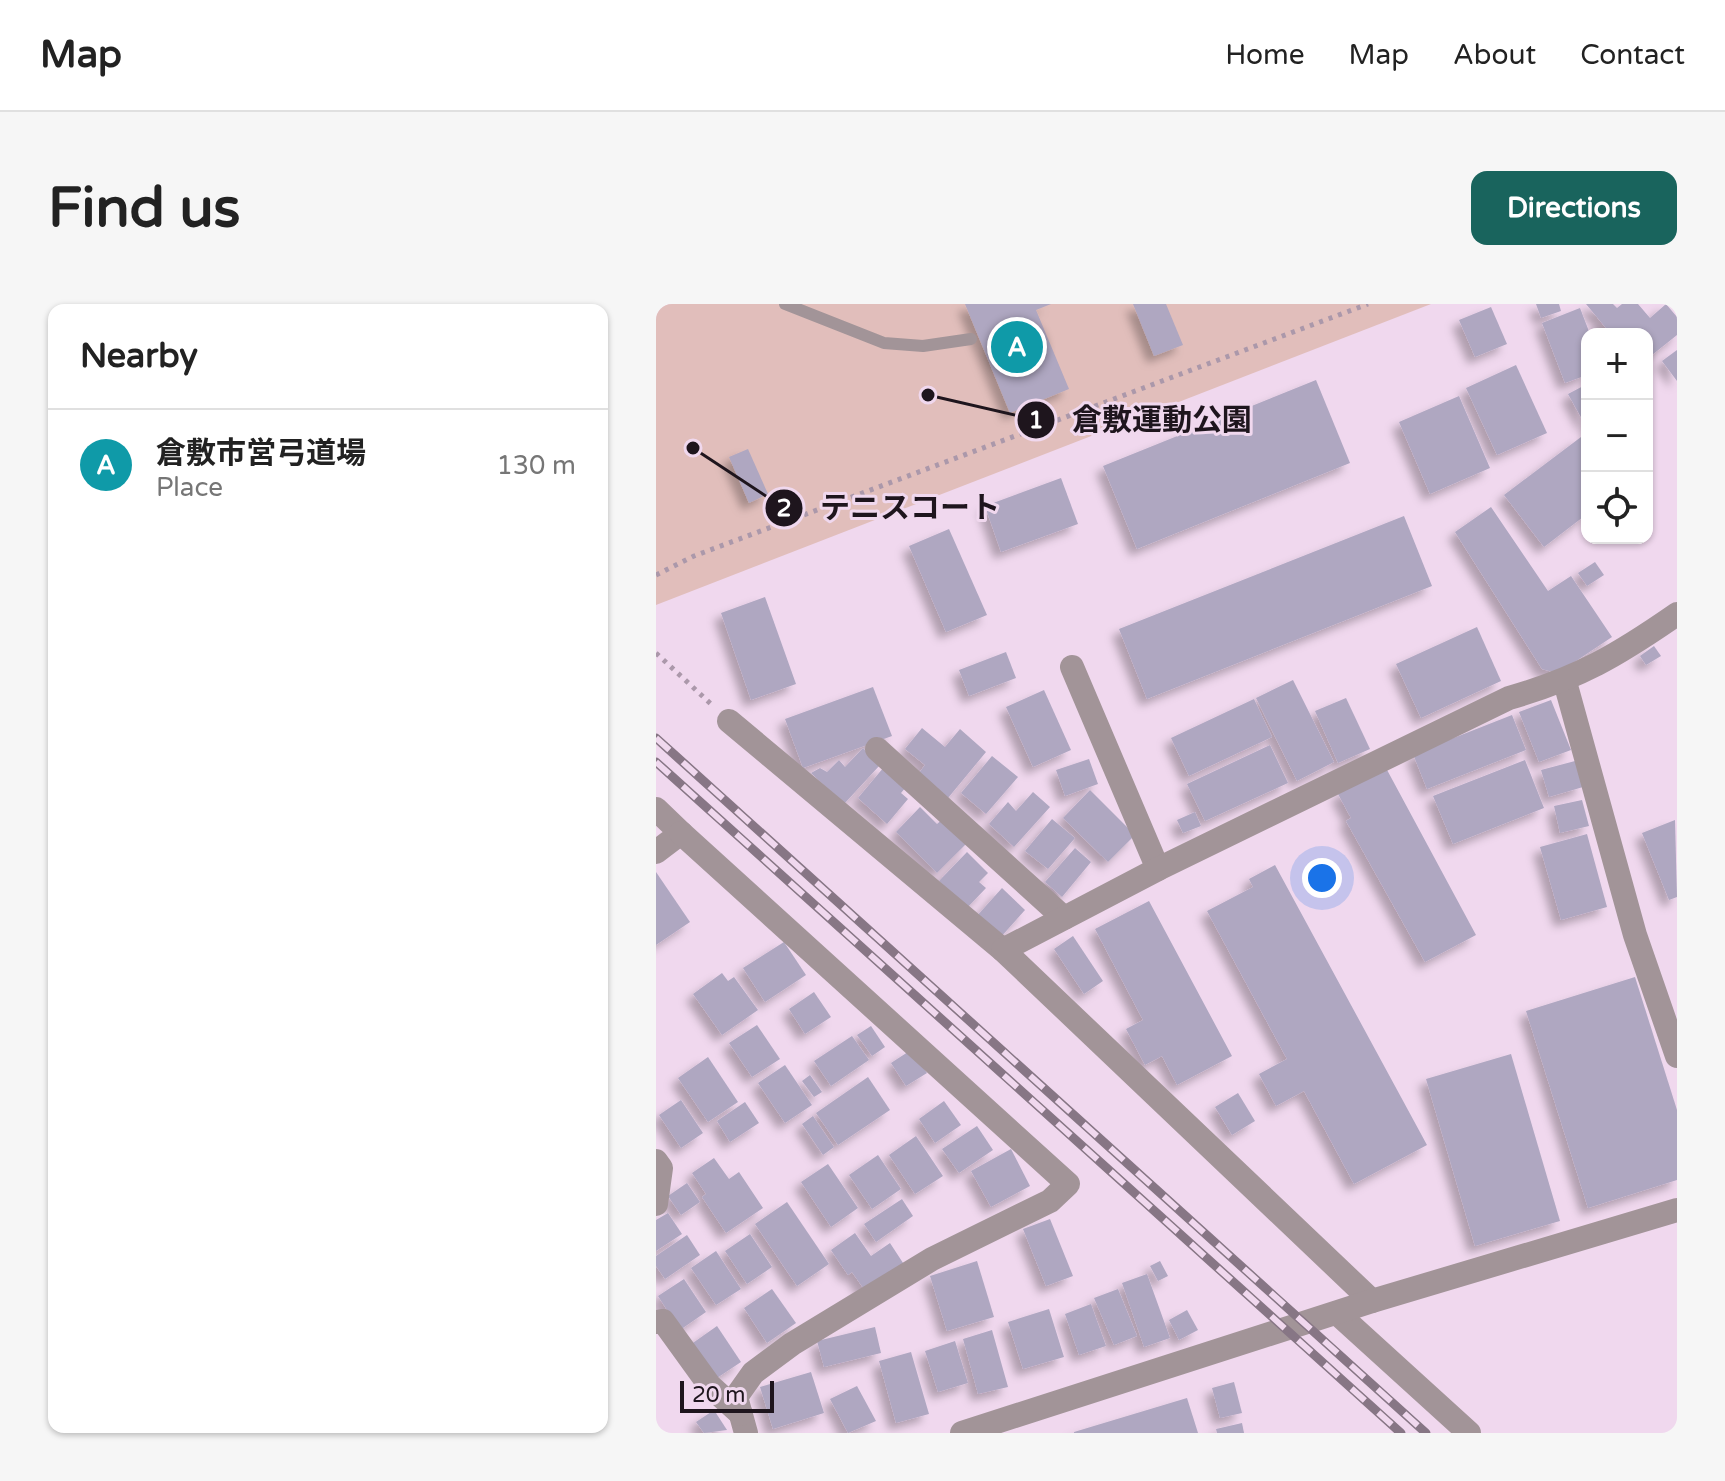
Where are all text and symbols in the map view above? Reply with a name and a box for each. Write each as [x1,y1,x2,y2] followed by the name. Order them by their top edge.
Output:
[40,32,122,78] text: Map
[1225,38,1305,72] text: Home
[1349,38,1409,72] text: Map
[1453,38,1536,72] text: About
[1580,38,1685,72] text: Contact
[1471,171,1677,245] button: Directions
[48,175,240,242] text: Find us
[991,317,1043,377] pin: A
[1581,328,1653,544] map controls
[1581,328,1653,400] button: +
[80,336,198,377] text: Nearby
[1016,393,1268,447] callout: 倉敷運動公園
[1581,400,1653,472] button: −
[1072,402,1252,439] text: 倉敷運動公園
[1028,406,1044,435] text: 1
[156,435,366,472] text: 倉敷市営弓道場
[96,450,116,481] text: A
[496,450,576,481] text: 130 m
[156,472,223,503] text: Place
[1581,472,1653,544] button: locate
[764,481,1016,535] callout: テニスコート
[820,490,1000,527] text: テニスコート
[776,494,792,523] text: 2
[1302,858,1342,898] your location
[680,1377,774,1413] scale bar
[692,1382,746,1408] text: 20 m

